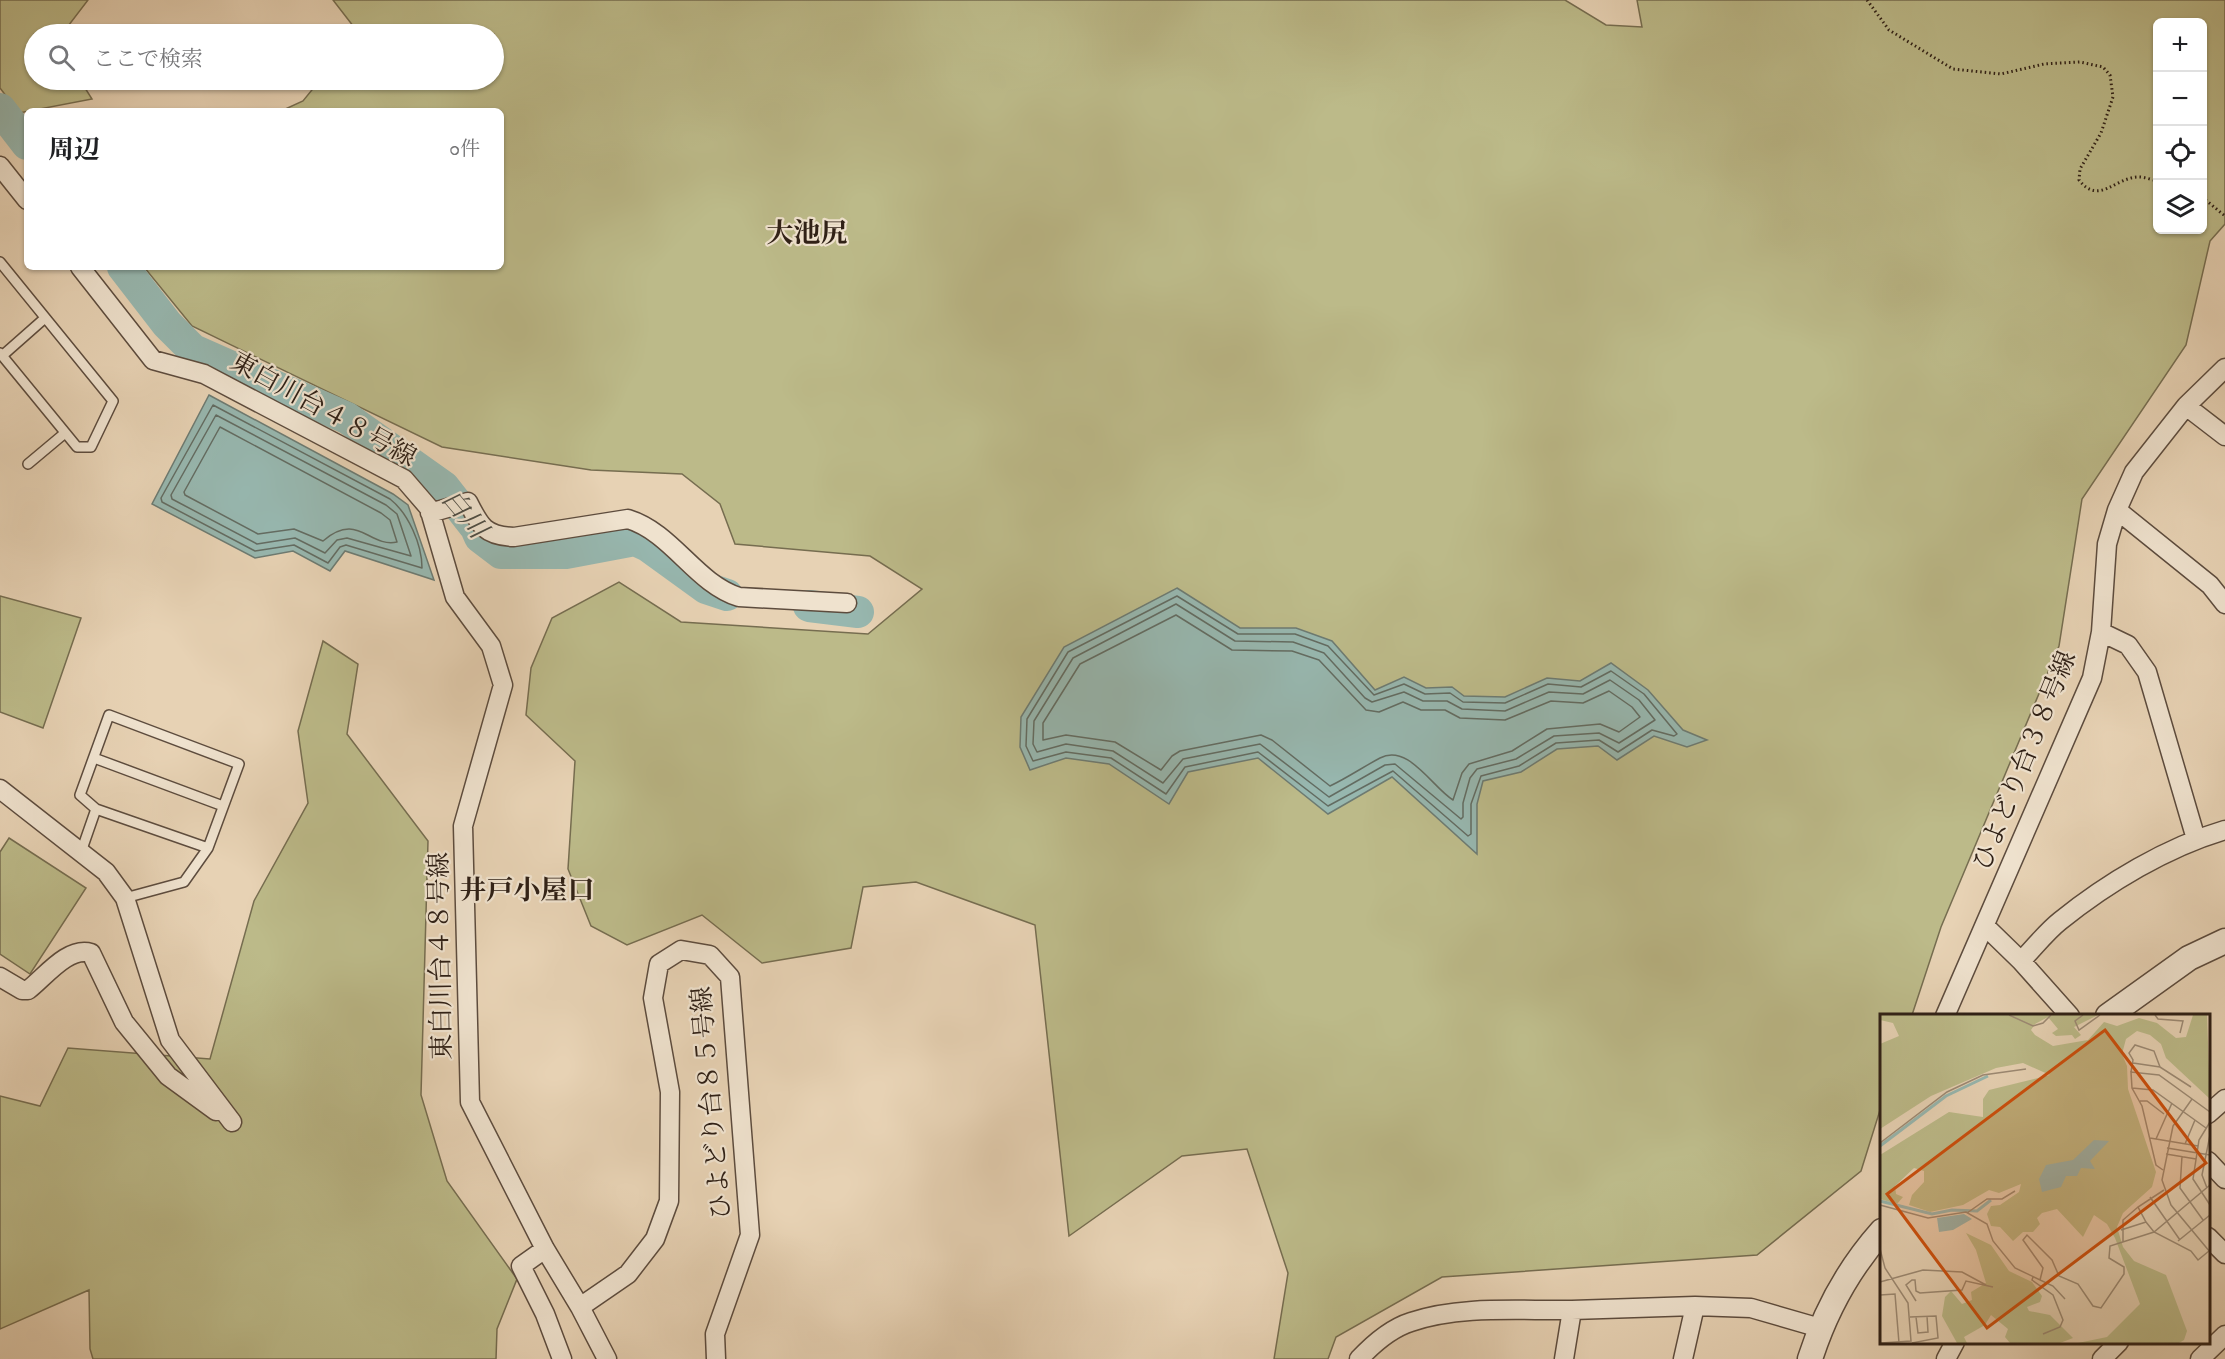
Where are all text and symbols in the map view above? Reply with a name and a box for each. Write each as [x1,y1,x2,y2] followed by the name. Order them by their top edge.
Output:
[2153,18,2207,234] map controls
[2153,18,2207,72] button: +
[24,24,504,90] search box
[45,41,78,74] icon: search
[93,46,203,73] text: ここで検索
[2153,72,2207,126] button: −
[2153,126,2207,180] button: locate
[48,134,100,167] text: 周辺
[449,137,480,162] text: 0件
[2153,180,2207,234] button: layers
[767,217,848,251] district label: 大池尻
[224,345,422,475] street label: 東白川台４８号線
[434,482,496,548] water label: 白川
[1966,646,2084,876] street label: ひよどり台３８号線
[423,852,459,1060] street label: 東白川台４８号線
[460,874,595,908] district label: 井戸小屋口
[685,985,739,1221] street label: ひよどり台８５号線
[1880,1014,2210,1344] inset map

